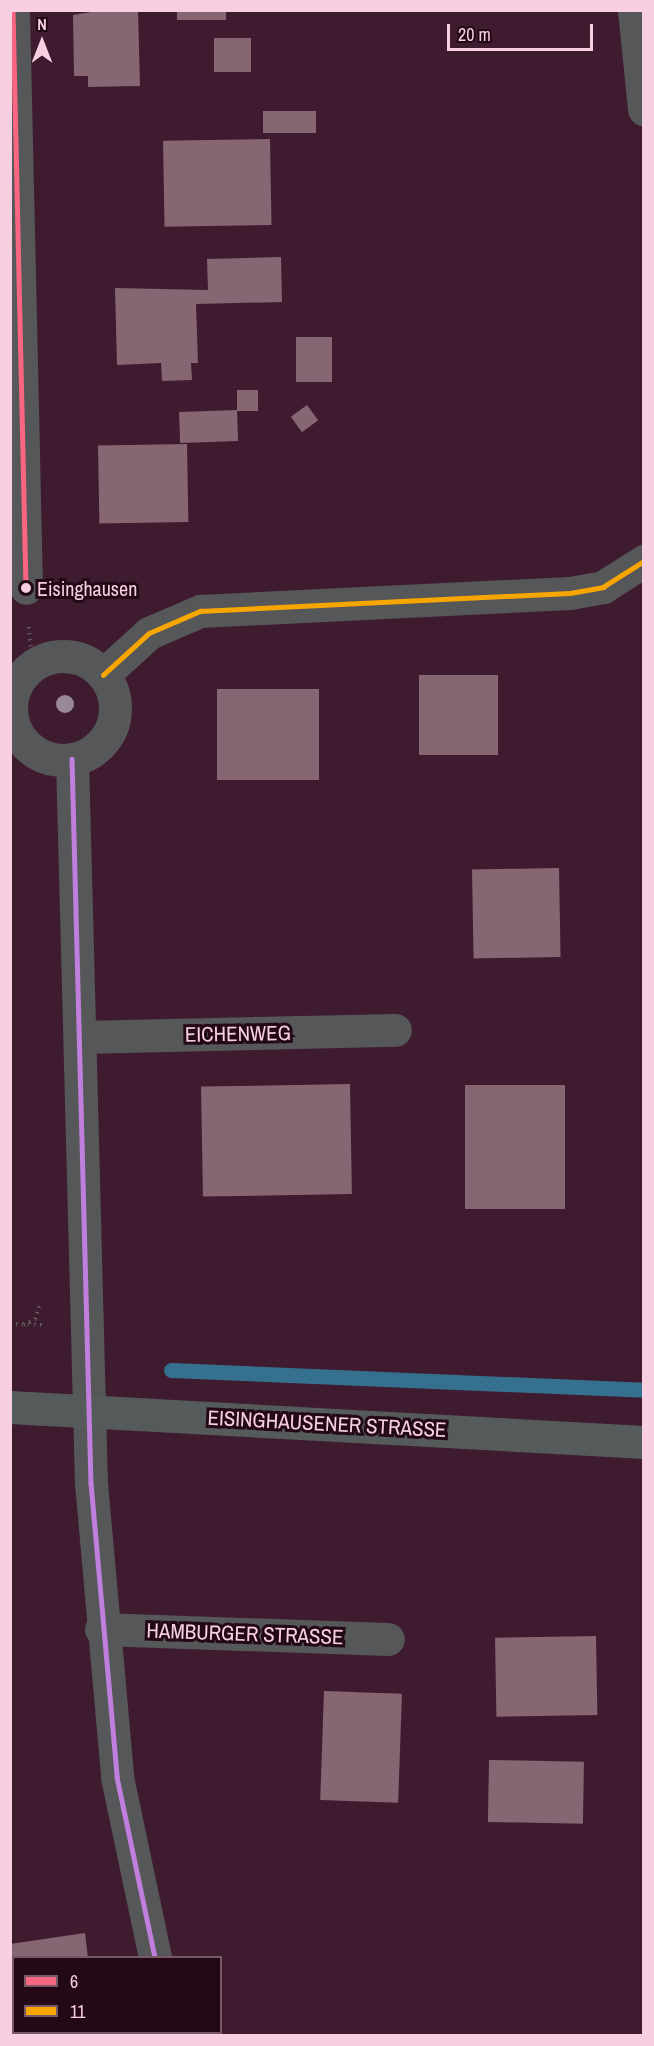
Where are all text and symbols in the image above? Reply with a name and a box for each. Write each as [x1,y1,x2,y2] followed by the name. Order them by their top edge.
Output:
[12,12,72,72] north arrow
[450,12,596,50] scale bar
[37,13,47,35] text: N
[458,22,491,47] text: 20 m
[37,576,137,600] place label: Eisinghausen
[20,582,32,594] marker: Eisinghausen
[185,1020,291,1048] street label: EICHENWEG
[207,1405,447,1443] street label: EISINGHAUSENER STRASSE
[146,1618,344,1650] street label: HAMBURGER STRASSE
[12,1956,222,2034] legend
[70,1969,78,1994] text: 6
[70,1999,85,2024] text: 11

